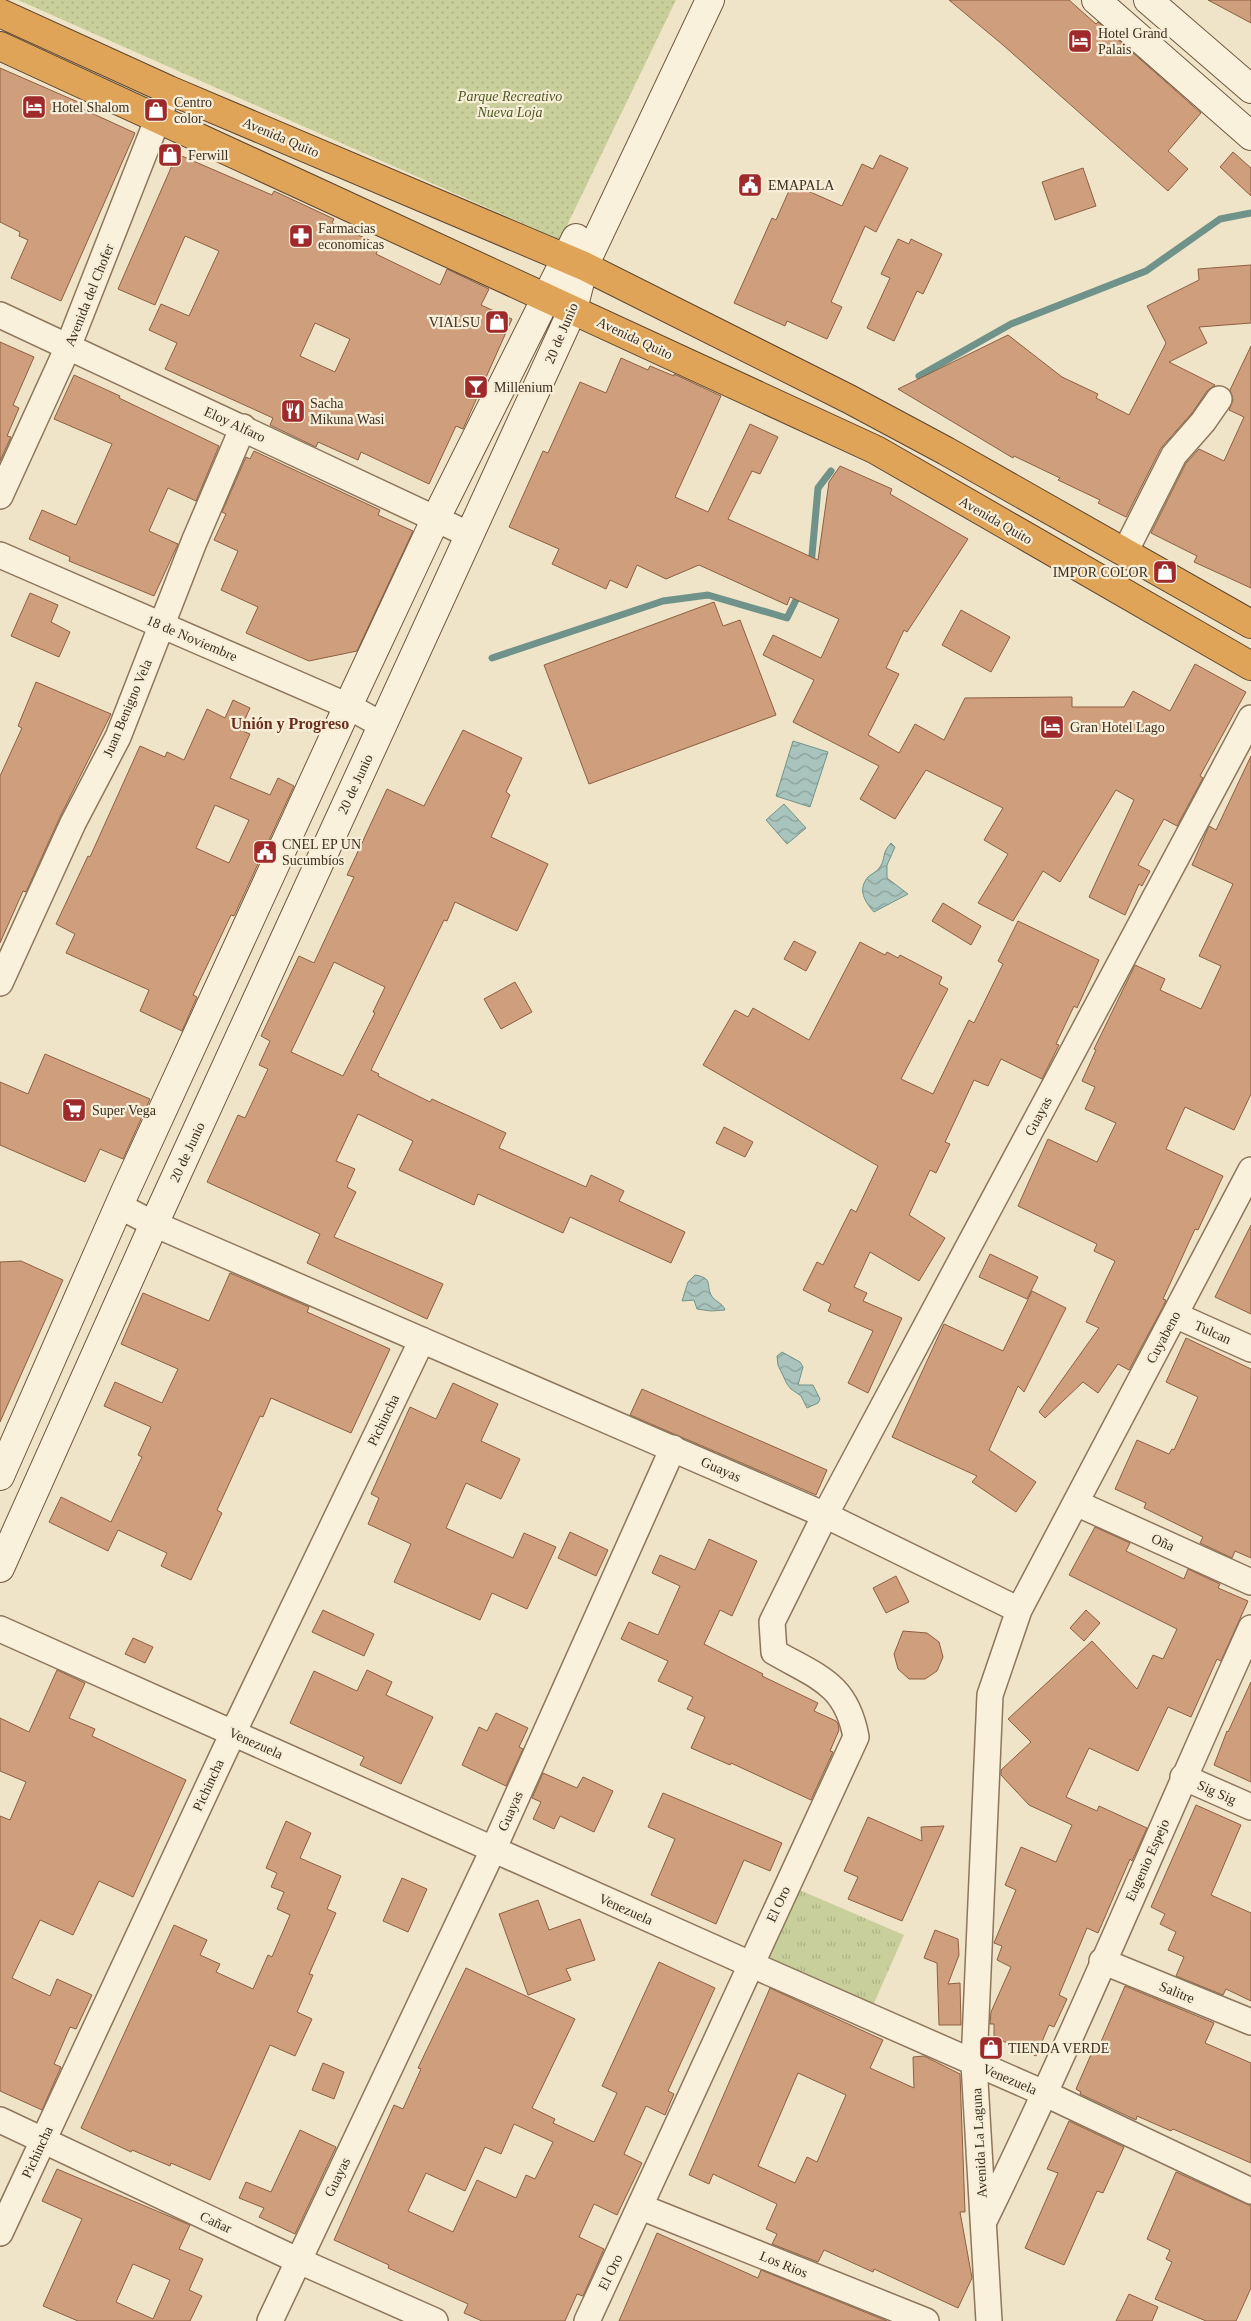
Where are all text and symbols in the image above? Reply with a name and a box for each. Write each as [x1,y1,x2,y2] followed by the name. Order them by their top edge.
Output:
[1098,26,1168,57] place label: Hotel Grand Palais
[1067,28,1093,54] hotel icon: Hotel Grand Palais
[457,89,562,120] park label: Parque Recreativo Nueva Loja
[21,94,47,120] hotel icon: Hotel Shalom
[174,95,212,126] place label: Centro color
[143,97,169,123] shop icon: Centro color
[52,100,129,115] place label: Hotel Shalom
[240,115,321,160] street label: Avenida Quito
[157,142,183,168] shop icon: Ferwill
[188,148,229,163] place label: Ferwill
[737,172,763,198] public building icon: EMAPALA
[768,178,835,193] place label: EMAPALA
[318,221,384,252] place label: Farmacias economicas
[288,223,314,249] pharmacy icon: Farmacias economicas
[62,241,117,349] street label: Avenida del Chofer
[542,301,581,366] street label: 20 de Junio
[484,309,510,335] shop icon: VIALSU
[595,314,675,363] street label: Avenida Quito
[429,315,480,330] place label: VIALSU
[463,374,489,400] bar icon: Millenium
[494,380,553,395] place label: Millenium
[310,396,385,427] place label: Sacha Mikuna Wasi
[280,398,306,424] restaurant icon: Sacha Mikuna Wasi
[202,404,268,445] street label: Eloy Alfaro
[957,493,1035,547] street label: Avenida Quito
[1152,559,1178,585] shop icon: IMPOR COLOR
[1053,565,1149,580] place label: IMPOR COLOR
[144,613,239,664] street label: 18 de Noviembre
[100,656,155,759] street label: Juan Benigno Vela
[1039,714,1065,740] hotel icon: Gran Hotel Lago
[231,715,349,733] district label: Unión y Progreso
[1070,720,1165,735] place label: Gran Hotel Lago
[335,752,376,817] street label: 20 de Junio
[282,837,361,868] place label: CNEL EP UN Sucumbíos
[252,839,278,865] public building icon: CNEL EP UN Sucumbíos
[1022,1094,1055,1138] street label: Guayas
[61,1097,87,1123] supermarket icon: Super Vega
[92,1103,157,1118] place label: Super Vega
[167,1120,208,1185] street label: 20 de Junio
[1143,1309,1183,1366] street label: Cuyabeno
[1192,1318,1233,1347] street label: Tulcan
[365,1391,403,1448] street label: Pichincha
[699,1454,743,1485] street label: Guayas
[1149,1531,1177,1554] street label: Oña
[226,1725,286,1762] street label: Venezuela
[190,1756,227,1813] street label: Pichincha
[1195,1777,1239,1808] street label: Sig Sig
[495,1789,526,1833] street label: Guayas
[1123,1817,1172,1904] street label: Eugenio Espejo
[764,1884,793,1924] street label: El Oro
[596,1891,656,1928] street label: Venezuela
[1157,1979,1197,2006] street label: Salitre
[978,2035,1004,2061] shop icon: TIENDA VERDE
[1008,2041,1109,2056] place label: TIENDA VERDE
[980,2061,1040,2098] street label: Venezuela
[969,2087,990,2198] street label: Avenida La Laguna
[19,2123,56,2180] street label: Pichincha
[322,2155,353,2199] street label: Guayas
[197,2209,234,2236] street label: Cañar
[758,2248,810,2281] street label: Los Rios
[595,2252,625,2292] street label: El Oro

